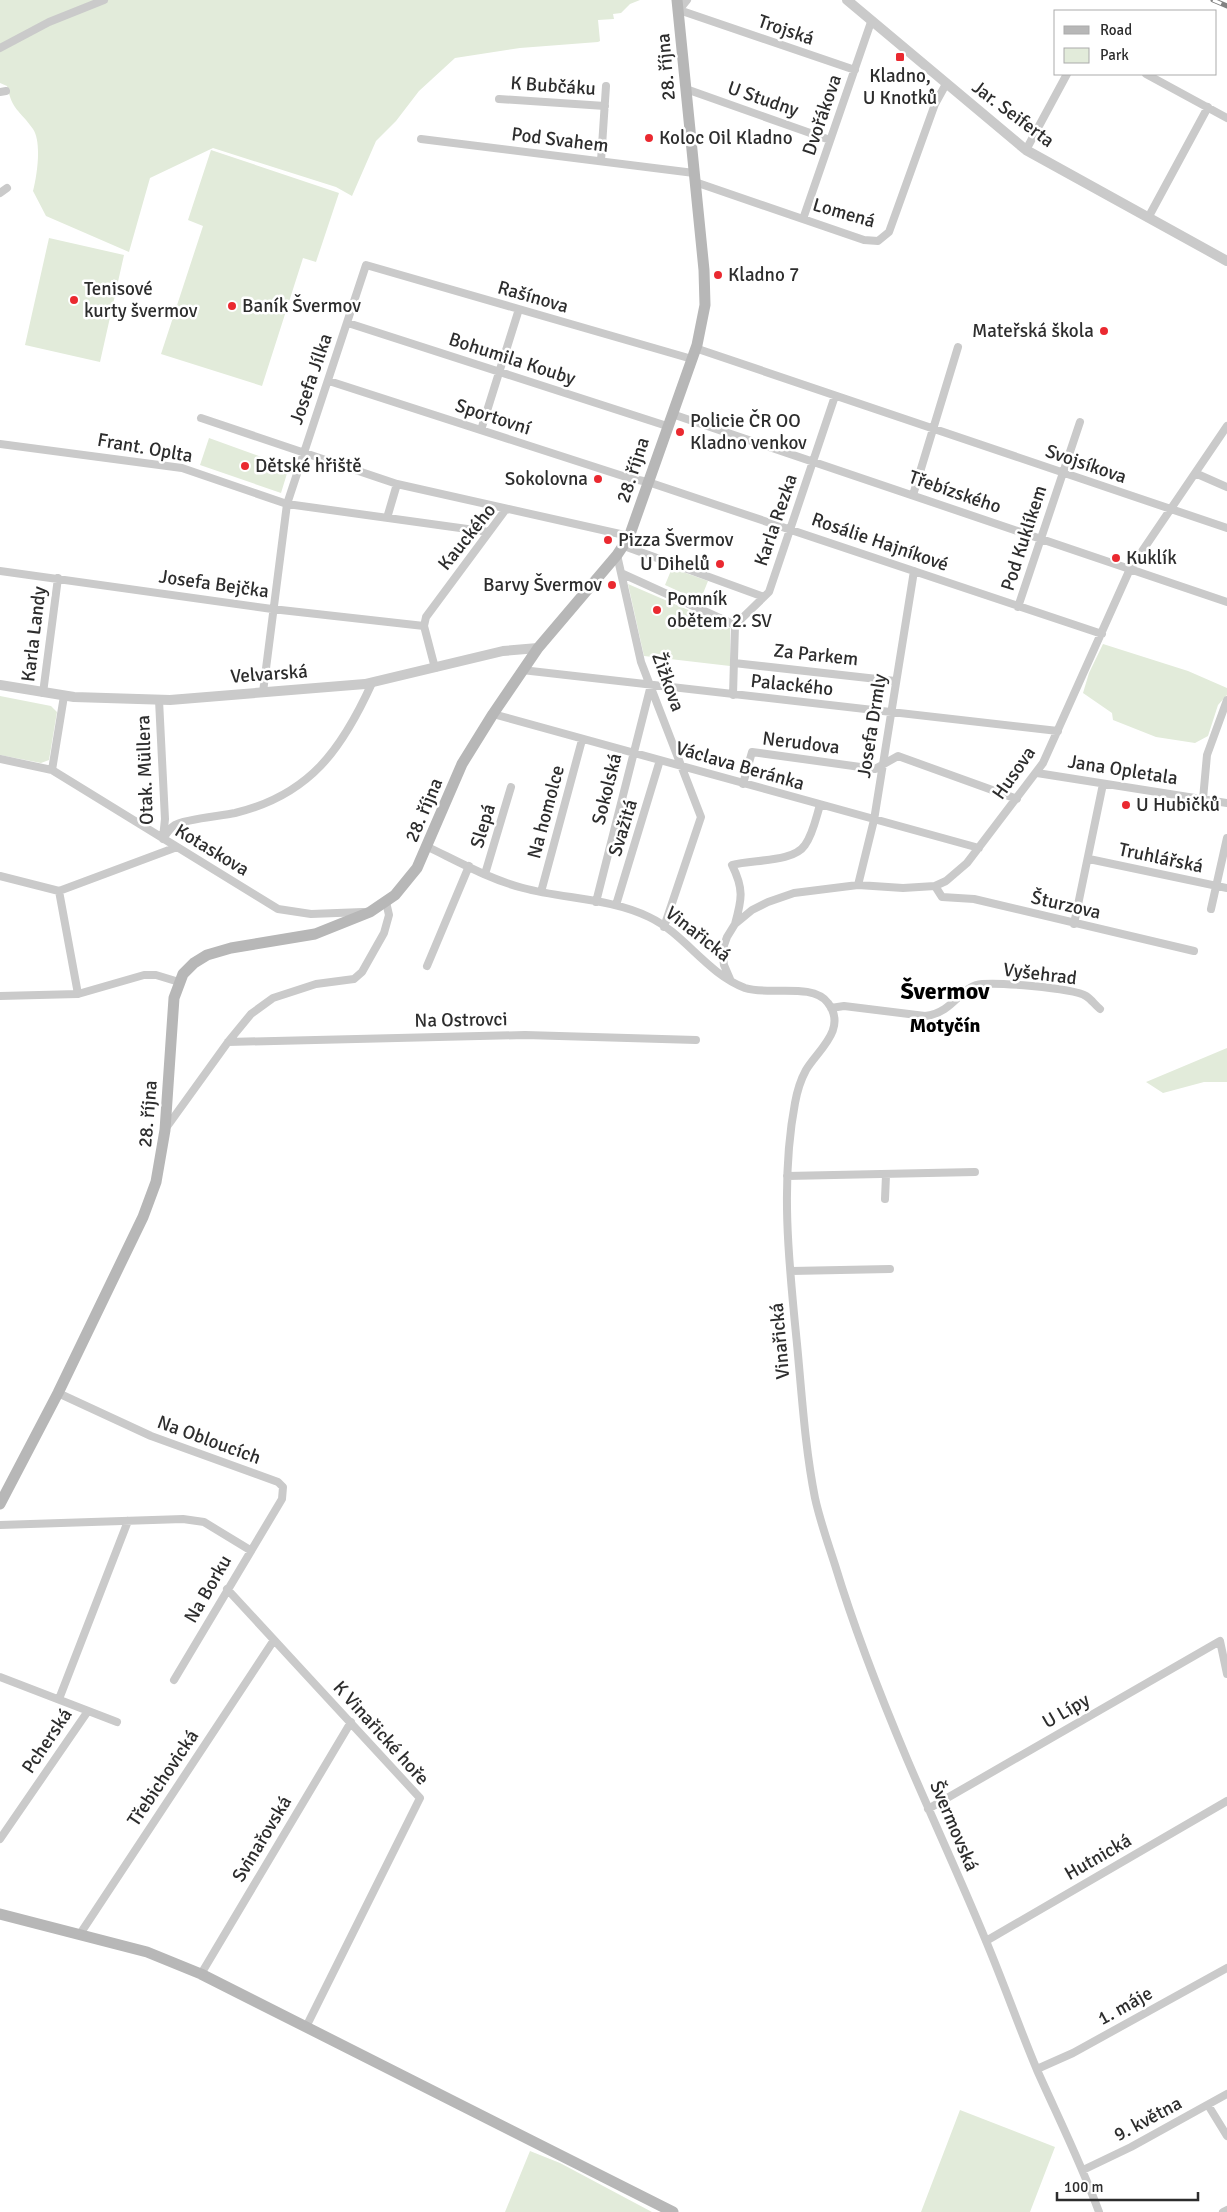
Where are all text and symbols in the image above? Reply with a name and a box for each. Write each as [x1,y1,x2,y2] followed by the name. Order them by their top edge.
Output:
[755,9,817,51] street label: Trojská
[1054,10,1217,75] legend
[1100,21,1132,39] text: Road
[651,32,681,102] street label: 28. října
[1100,46,1129,64] text: Park
[894,51,906,63] marker: Kladno, U Knotků
[863,64,937,110] place label: Kladno, U Knotků
[509,71,597,101] street label: K Bubčáku
[797,71,847,159] street label: Dvořákova
[967,75,1059,153] street label: Jar. Seiferta
[724,76,802,122] street label: U Studny
[510,122,610,158] street label: Pod Svahem
[659,126,793,150] place label: Koloc Oil Kladno
[643,132,655,144] marker: Koloc Oil Kladno
[810,193,878,233] street label: Lomená
[728,263,799,287] place label: Kladno 7
[712,269,724,281] marker: Kladno 7
[495,275,571,319] street label: Rašínova
[84,277,198,323] place label: Tenisové kurty švermov
[242,293,361,318] place label: Baník Švermov
[68,294,80,306] marker: Tenisové kurty švermov
[226,300,238,312] marker: Baník Švermov
[972,319,1094,343] place label: Mateřská škola
[1098,325,1110,337] marker: Mateřská škola
[446,327,579,391] street label: Bohumila Kouby
[284,330,338,428] street label: Josefa Jílka
[452,393,535,441] street label: Sportovní
[690,408,807,455] place label: Policie ČR OO Kladno venkov
[674,426,686,438] marker: Policie ČR OO Kladno venkov
[96,428,194,468] street label: Frant. Oplta
[611,434,655,506] street label: 28. října
[1042,439,1130,489] street label: Svojsíkova
[255,454,362,478] place label: Dětské hřiště
[239,460,251,472] marker: Dětské hřiště
[906,465,1004,519] street label: Třebízského
[505,467,588,491] place label: Sokolovna
[749,471,803,569] street label: Karla Rezka
[592,473,604,485] marker: Sokolovna
[996,482,1052,594] street label: Pod Kuklíkem
[433,499,501,575] street label: Kauckého
[808,507,952,577] street label: Rosálie Hajníkové
[618,527,734,552] place label: Pizza Švermov
[602,534,614,546] marker: Pizza Švermov
[1126,546,1177,570] place label: Kuklík
[640,552,710,576] place label: U Dihelů
[1110,552,1122,564] marker: Kuklík
[714,558,726,570] marker: U Dihelů
[157,564,271,604] street label: Josefa Bejčka
[483,572,602,597] place label: Barvy Švermov
[606,579,618,591] marker: Barvy Švermov
[16,585,52,683] street label: Karla Landy
[667,587,772,633] place label: Pomník obětem 2. SV
[651,604,663,616] marker: Pomník obětem 2. SV
[772,639,860,671] street label: Za Parkem
[646,649,690,715] street label: Žižkova
[229,659,309,689] street label: Velvarská
[749,669,835,701] street label: Palackého
[852,672,892,780] street label: Josefa Drmly
[131,715,159,825] street label: Otak. Müllera
[761,726,841,760] street label: Nerudova
[673,736,807,796] street label: Václava Beránka
[987,742,1041,804] street label: Husova
[1066,749,1180,791] street label: Jana Opletala
[587,751,627,827] street label: Sokolská
[522,763,570,861] street label: Na homolce
[400,774,448,846] street label: 28. října
[1136,793,1220,817] place label: U Hubičků
[603,797,643,859] street label: Svažitá
[1120,799,1132,811] marker: U Hubičků
[465,801,501,851] street label: Slepá
[170,818,254,882] street label: Kotaskova
[1117,837,1205,879] street label: Truhlářská
[1029,884,1103,925] street label: Šturzova
[660,901,736,967] street label: Vinařická
[1002,958,1078,990] street label: Vyšehrad
[900,976,990,1006] district label: Švermov
[414,1007,508,1033] street label: Na Ostrovci
[909,1013,981,1038] district label: Motyčín
[133,1079,163,1149] street label: 28. října
[765,1302,795,1380] street label: Vinařická
[154,1410,264,1470] street label: Na Obloucích
[179,1551,237,1627] street label: Na Borku
[328,1676,434,1790] street label: K Vinařické hoře
[1038,1688,1094,1734] street label: U Lípy
[16,1704,78,1778] street label: Pcherská
[122,1725,204,1831] street label: Třebichovická
[924,1777,985,1875] street label: Švermovská
[227,1792,297,1886] street label: Svinařovská
[1060,1828,1136,1886] street label: Hutnická
[1093,1981,1157,2031] street label: 1. máje
[1110,2091,1186,2147] street label: 9. května
[1057,2170,1198,2202] scale bar
[1064,2178,1104,2196] text: 100 m

